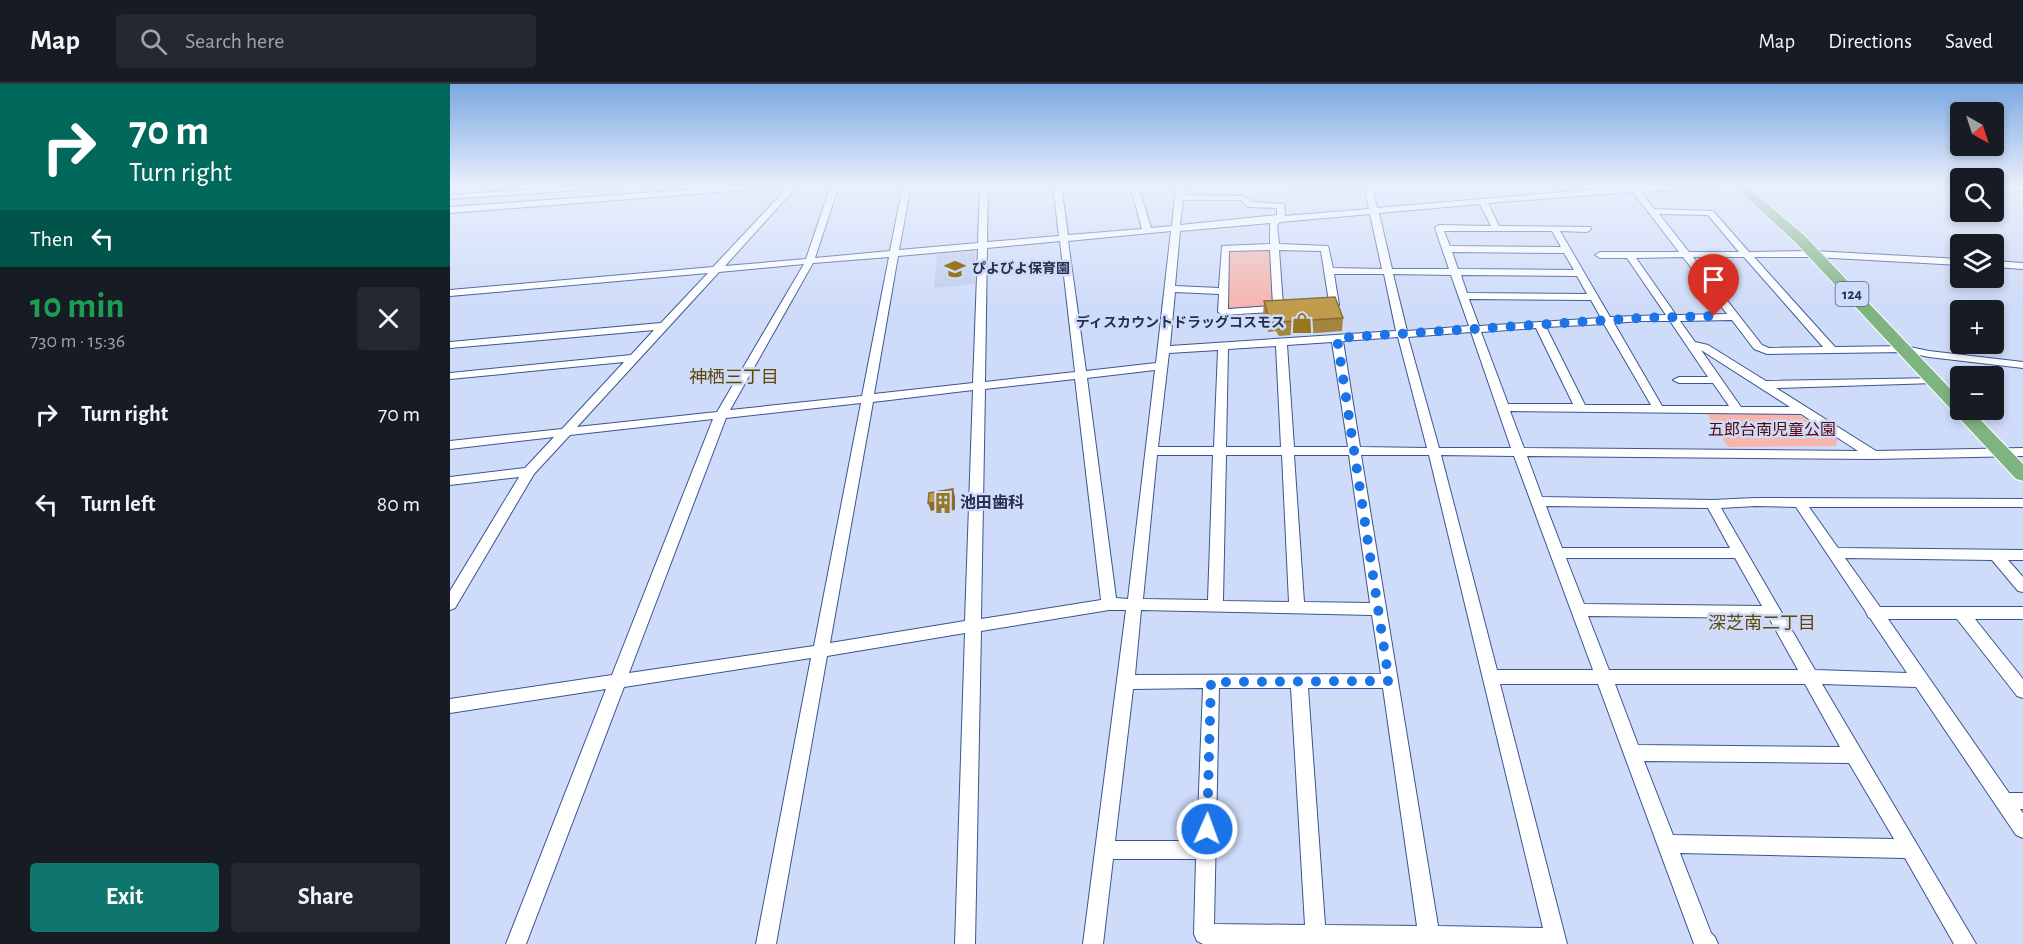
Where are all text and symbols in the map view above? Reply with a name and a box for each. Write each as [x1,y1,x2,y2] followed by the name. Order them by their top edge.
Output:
[116,14,536,68] search box
[137,25,170,58] icon: search
[30,27,80,55] text: Map
[185,30,284,52] text: Search here
[1759,31,1795,52] text: Map
[1828,31,1912,52] text: Directions
[1945,31,1993,52] text: Saved
[1950,102,2004,156] north arrow
[1950,102,2004,420] map controls
[30,108,108,186] icon: right
[129,110,209,152] text: 70 m
[129,159,232,186] text: Turn right
[1950,168,2004,222] button: search
[86,222,119,255] icon: left
[30,228,74,250] text: Then
[1950,234,2004,288] button: layers
[1688,254,1739,316] pin
[943,257,967,281] school or university icon: ぴよびよ保育園
[972,261,1070,276] place label: ぴよびよ保育園
[1697,263,1730,296] icon: arrive
[1836,282,1868,306] road number: 124
[357,287,420,350] button: close
[30,288,125,324] text: 10 min
[1950,300,2004,354] button: +
[1290,311,1314,335] shop icon: ディスカウントドラッグコスモス
[1076,314,1285,330] place label: ディスカウントドラッグコスモス
[30,331,125,351] text: 730 m · 15:36
[1950,366,2004,420] button: −
[689,368,779,387] district label: 神栖三丁目
[30,398,63,431] icon: right
[81,403,168,425] text: Turn right
[378,403,420,425] text: 70 m
[1708,421,1836,438] park label: 五郎台南児童公園
[30,488,63,521] icon: left
[931,491,955,515] building icon: 池田歯科
[81,493,155,515] text: Turn left
[377,493,420,515] text: 80 m
[960,494,1024,511] place label: 池田歯科
[1708,614,1816,633] district label: 深芝南二丁目
[1175,797,1239,861] position arrow
[30,863,219,932] button: Exit
[231,863,420,932] button: Share

